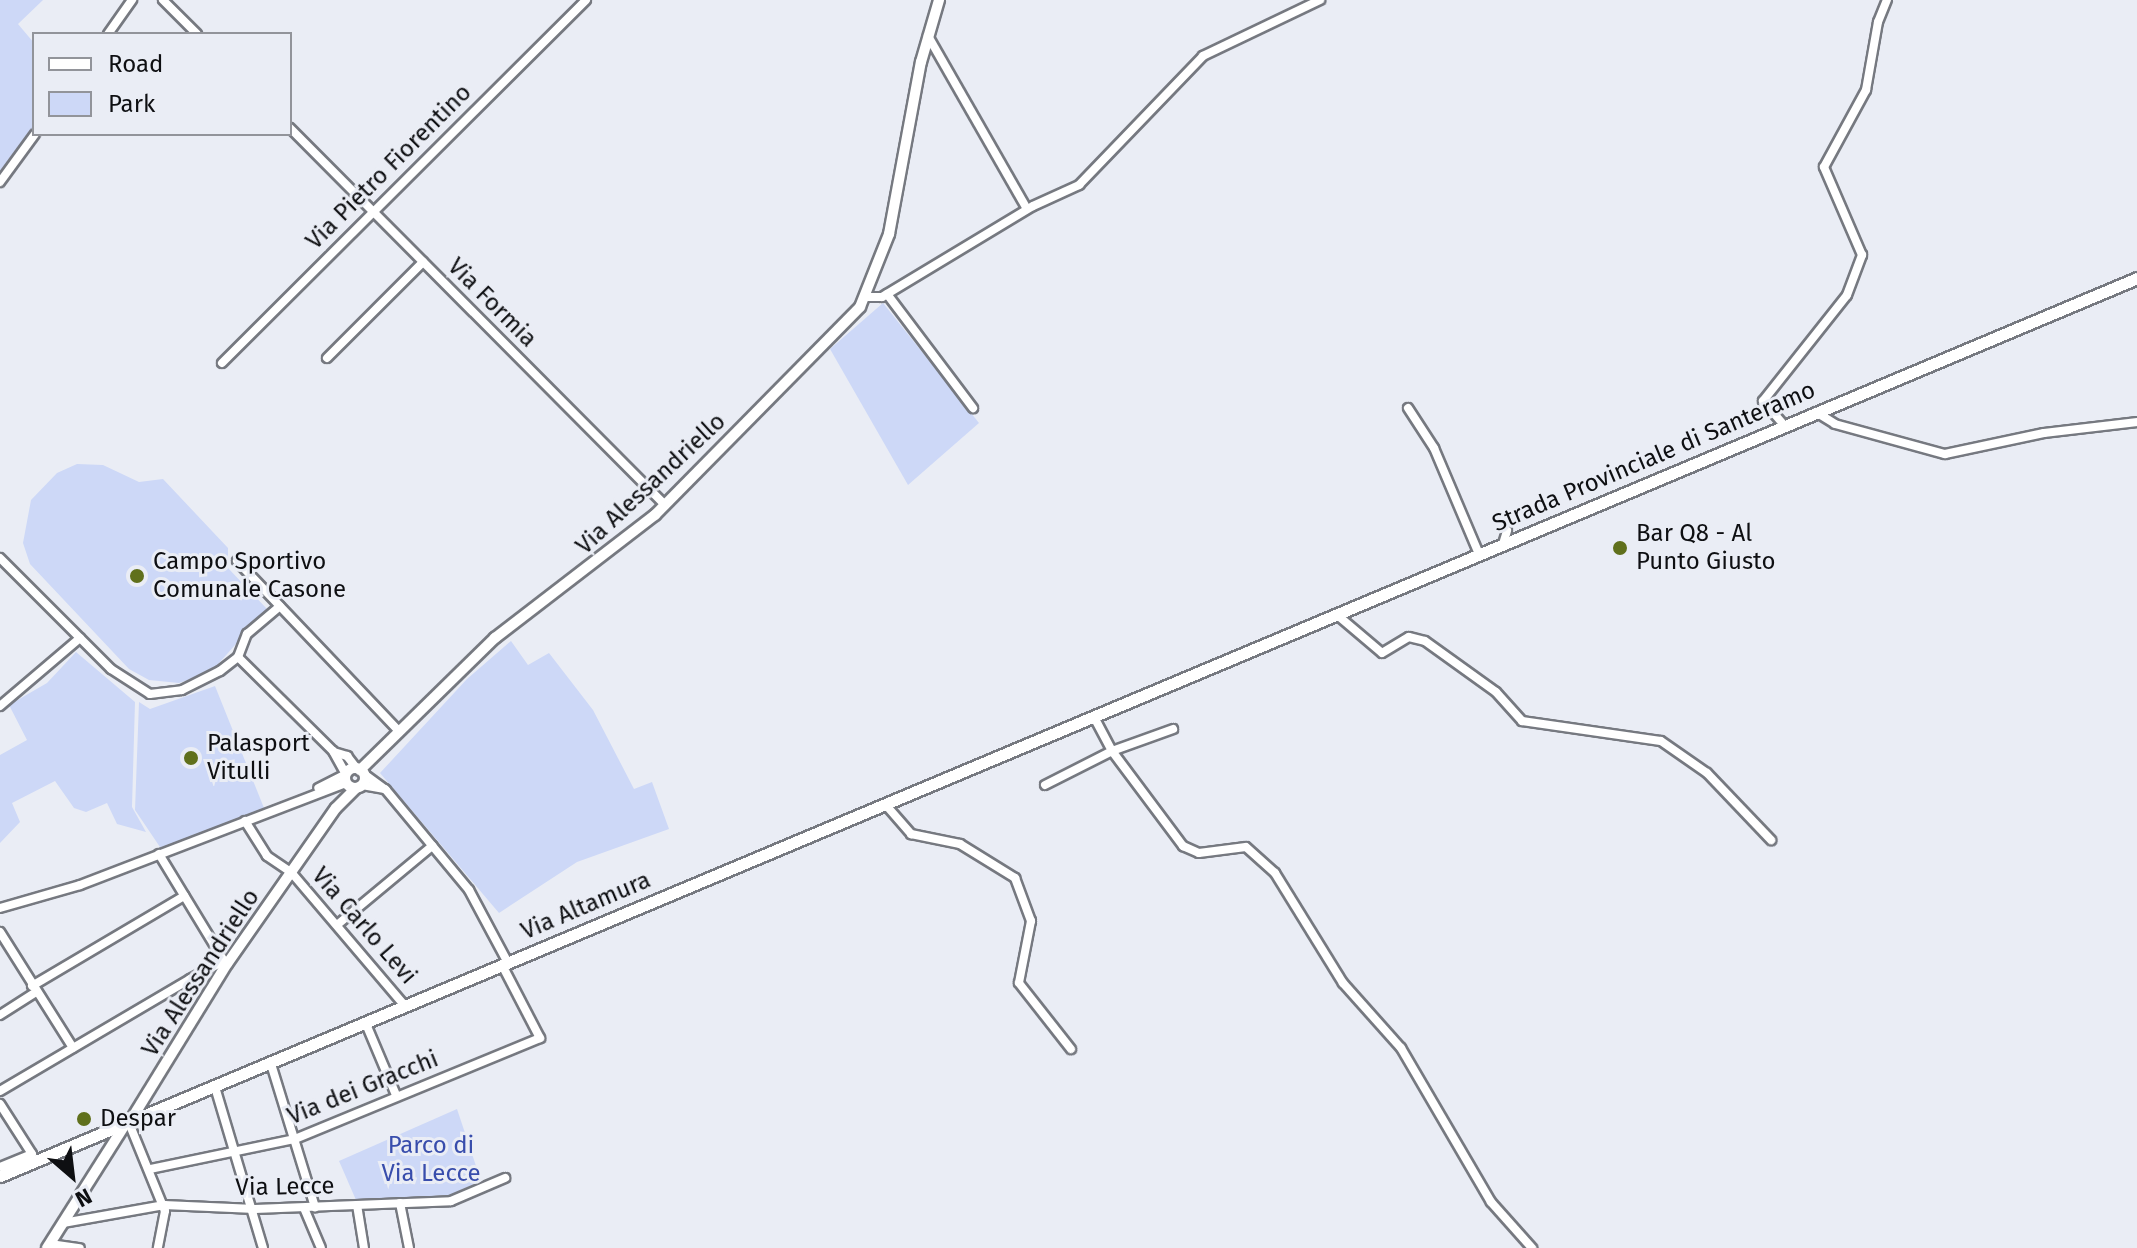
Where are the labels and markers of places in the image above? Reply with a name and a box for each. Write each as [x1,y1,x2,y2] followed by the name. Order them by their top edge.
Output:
[1636,520,1775,576] place label: Bar Q8 - Al Punto Giusto
[1611,539,1629,557] marker: Bar Q8 - Al Punto Giusto
[153,548,346,604] place label: Campo Sportivo Comunale Casone
[128,567,146,585] marker: Campo Sportivo Comunale Casone
[207,730,310,786] place label: Palasport Vitulli
[182,749,200,767] marker: Palasport Vitulli
[100,1105,176,1133] place label: Despar
[75,1110,93,1128] marker: Despar

